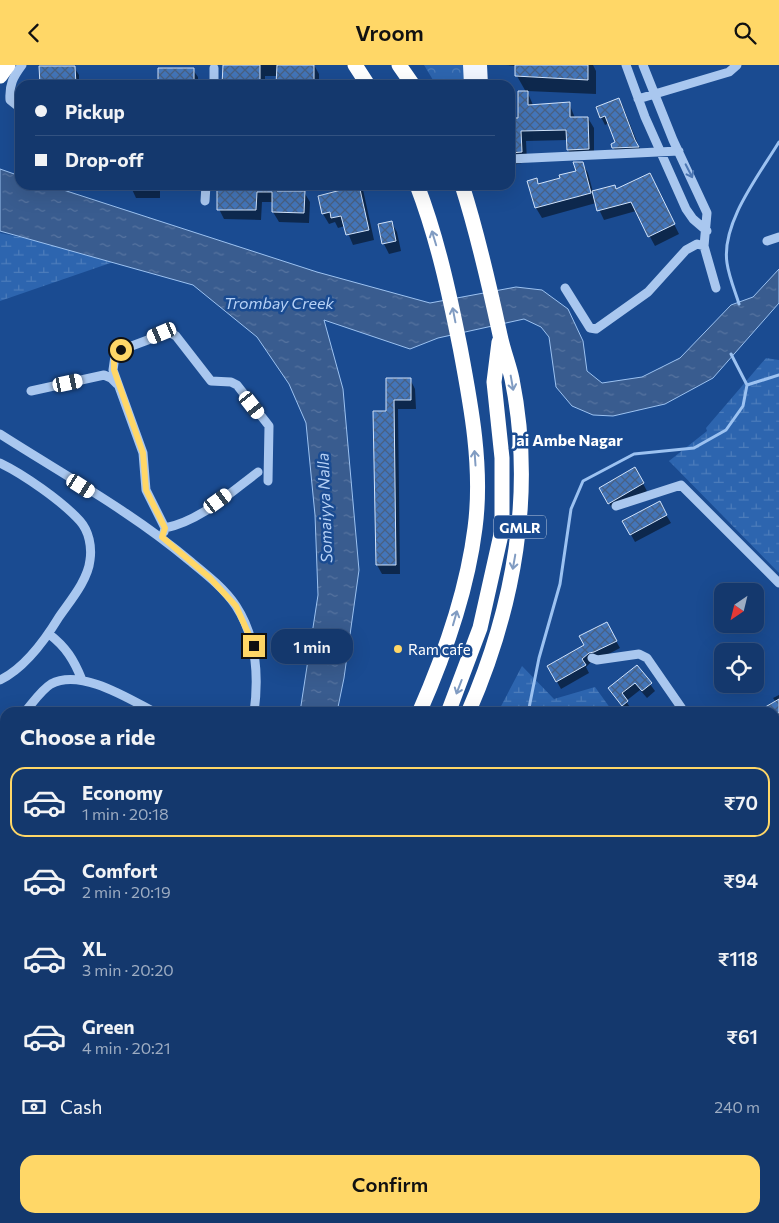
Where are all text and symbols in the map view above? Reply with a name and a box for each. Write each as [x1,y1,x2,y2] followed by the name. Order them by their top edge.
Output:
[20,19,48,47] icon: back
[355,19,424,46] text: Vroom
[731,19,759,47] icon: search
[65,100,125,123] text: Pickup
[65,148,144,171] text: Drop-off
[684,163,694,178] one-way arrow
[429,231,439,247] one-way arrow
[224,293,334,312] water label: Trombay Creek
[448,307,458,323] one-way arrow
[145,320,178,346] car
[110,339,132,361] route start
[51,373,84,393] car
[507,375,517,391] one-way arrow
[236,389,267,421] car
[511,430,623,449] district label: Jai Ambe Nagar
[471,450,480,466] one-way arrow
[313,453,335,563] water label: Somaiyya Nalla
[64,472,97,500] car
[201,486,234,516] car
[494,516,546,539] road number: GMLR
[509,554,519,570] one-way arrow
[714,583,764,633] north arrow
[714,583,764,693] map controls
[450,610,460,626] one-way arrow
[272,629,354,663] callout: 1 min
[243,635,265,657] route end
[293,637,331,656] text: 1 min
[408,640,471,658] place label: Ram cafe
[392,643,404,655] marker: Ram cafe
[714,643,764,693] button: locate
[453,679,463,694] one-way arrow
[20,723,155,750] text: Choose a ride
[22,780,67,825] icon: car
[82,781,163,804] text: Economy
[724,791,758,814] text: ₹70
[82,804,169,823] text: 1 min · 20:18
[22,858,67,903] icon: car
[82,859,158,882] text: Comfort
[723,869,758,892] text: ₹94
[82,882,171,901] text: 2 min · 20:19
[22,936,67,981] icon: car
[82,937,107,960] text: XL
[718,947,758,970] text: ₹118
[82,960,174,979] text: 3 min · 20:20
[22,1014,67,1059] icon: car
[82,1015,134,1038] text: Green
[726,1025,758,1048] text: ₹61
[82,1038,171,1057] text: 4 min · 20:21
[20,1093,48,1121] icon: cash
[60,1095,102,1118] text: Cash
[714,1097,760,1116] text: 240 m
[20,1155,760,1213] button: Confirm

